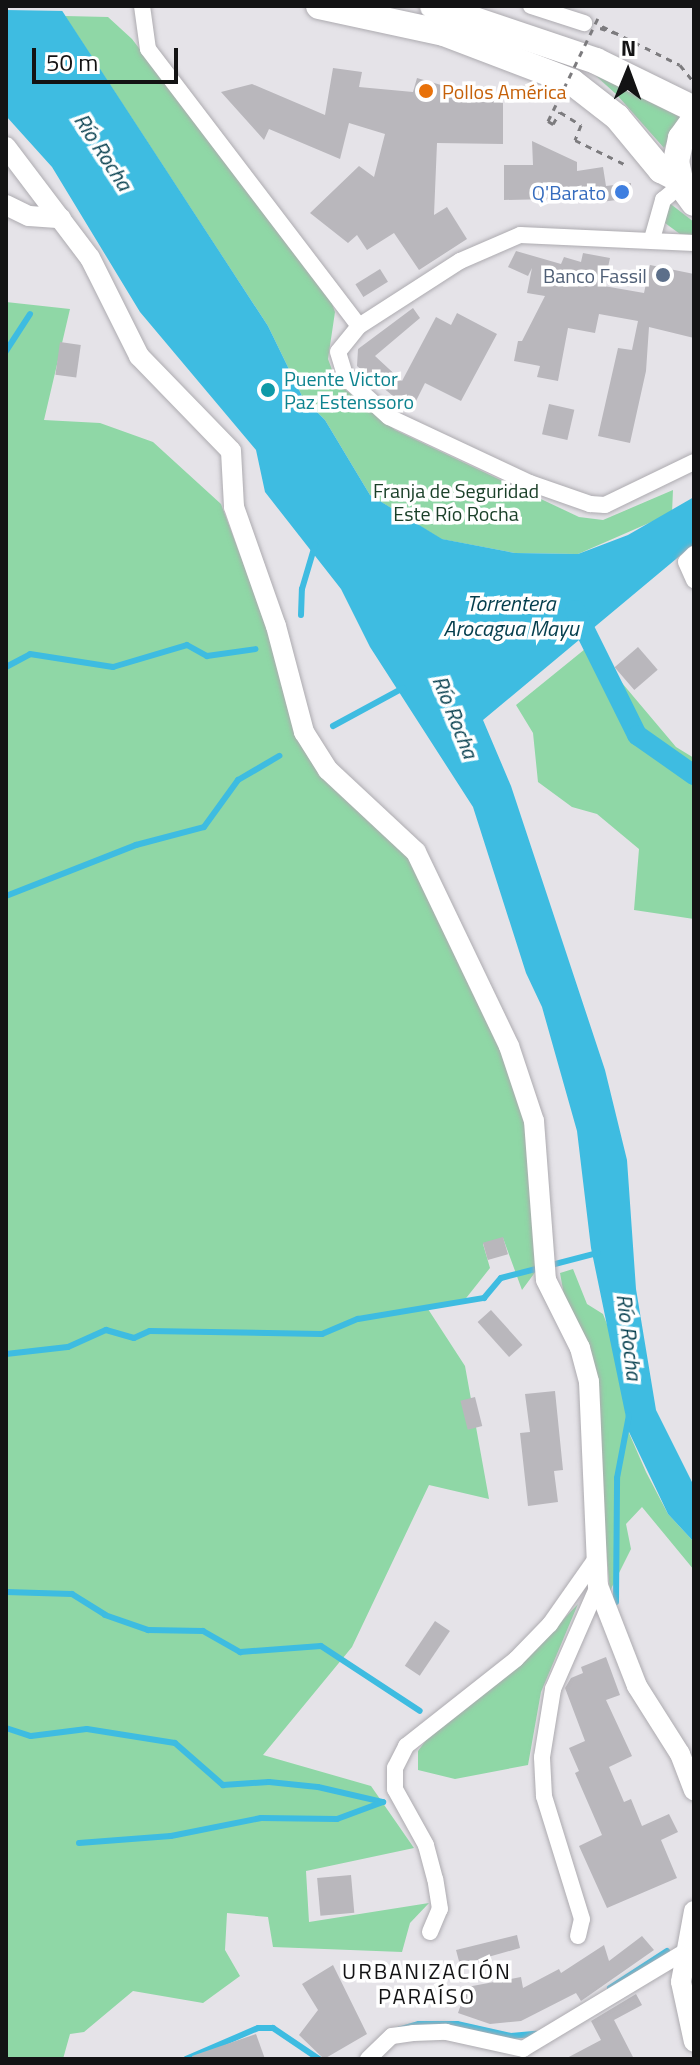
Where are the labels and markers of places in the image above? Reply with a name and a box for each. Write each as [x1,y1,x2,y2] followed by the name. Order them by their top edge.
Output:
[442,79,567,103] place label: Pollos América
[417,82,435,100] marker: Pollos América
[532,180,606,204] place label: Q'Barato
[613,183,631,201] marker: Q'Barato
[543,263,647,287] place label: Banco Fassil
[654,266,672,284] marker: Banco Fassil
[284,366,414,413] place label: Puente Victor Paz Estenssoro
[259,381,277,399] marker: Puente Victor Paz Estenssoro

